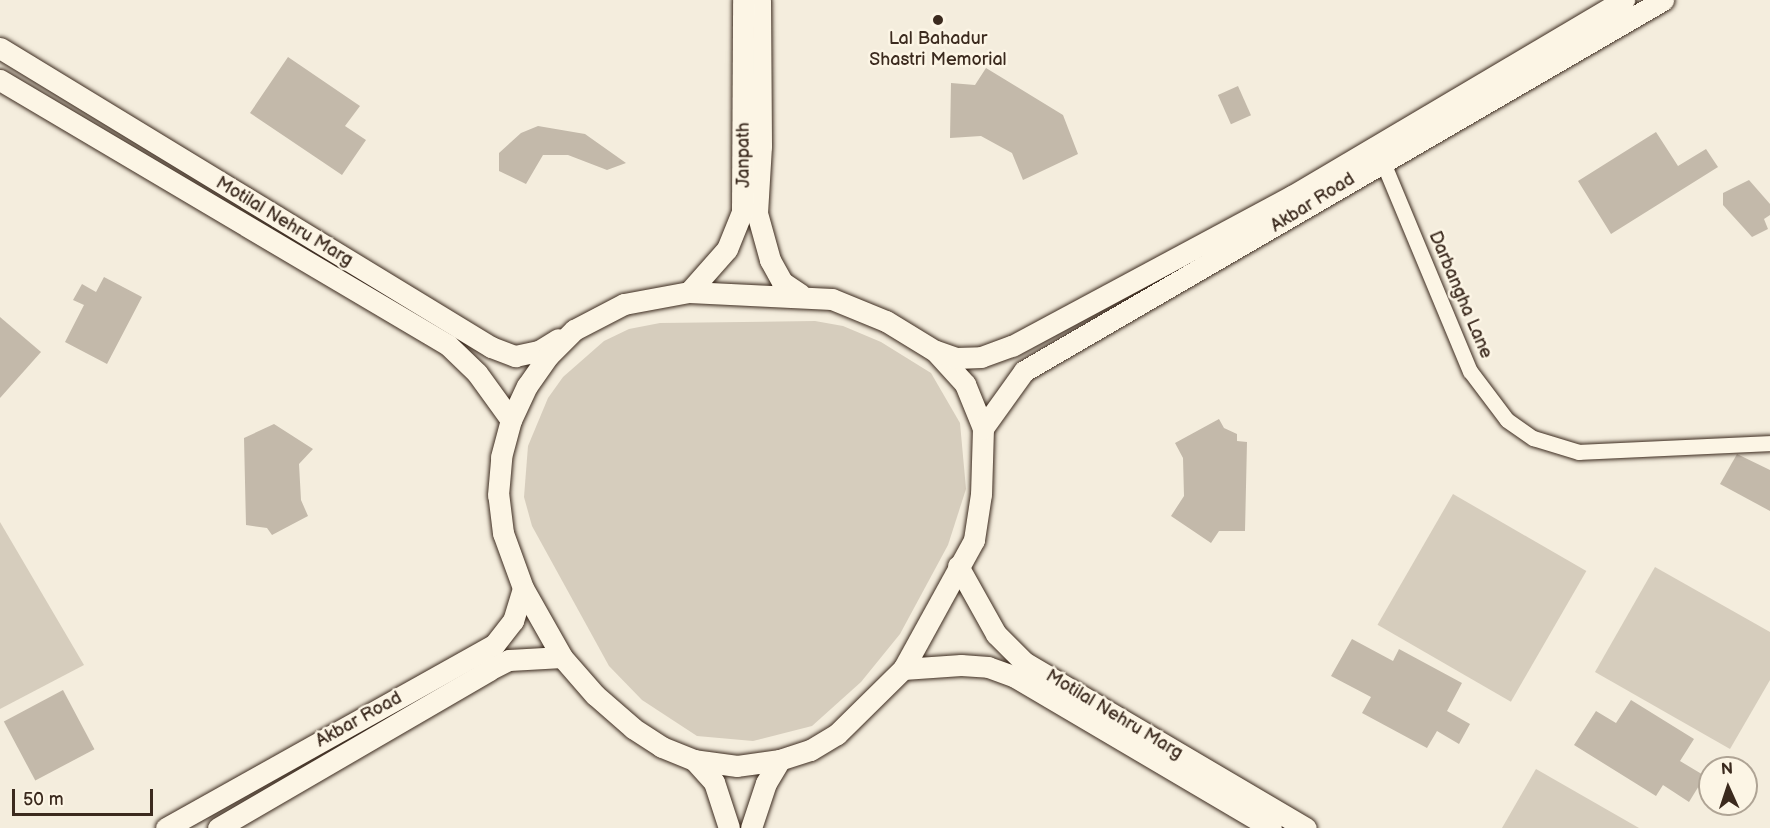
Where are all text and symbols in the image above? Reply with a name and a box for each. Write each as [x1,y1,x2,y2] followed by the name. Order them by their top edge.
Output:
[931,13,945,27] marker: Lal Bahadur Shastri Memorial
[869,29,1007,72] place label: Lal Bahadur Shastri Memorial
[733,122,755,188] street label: Janpath
[1267,169,1359,237] street label: Akbar Road
[212,173,356,271] street label: Motilal Nehru Marg
[1423,228,1497,362] street label: Darbangha Lane
[1042,666,1186,764] street label: Motilal Nehru Marg
[312,688,406,752] street label: Akbar Road
[1698,756,1758,816] north arrow
[1721,760,1734,779] text: N
[15,777,156,815] scale bar
[23,789,64,810] text: 50 m

